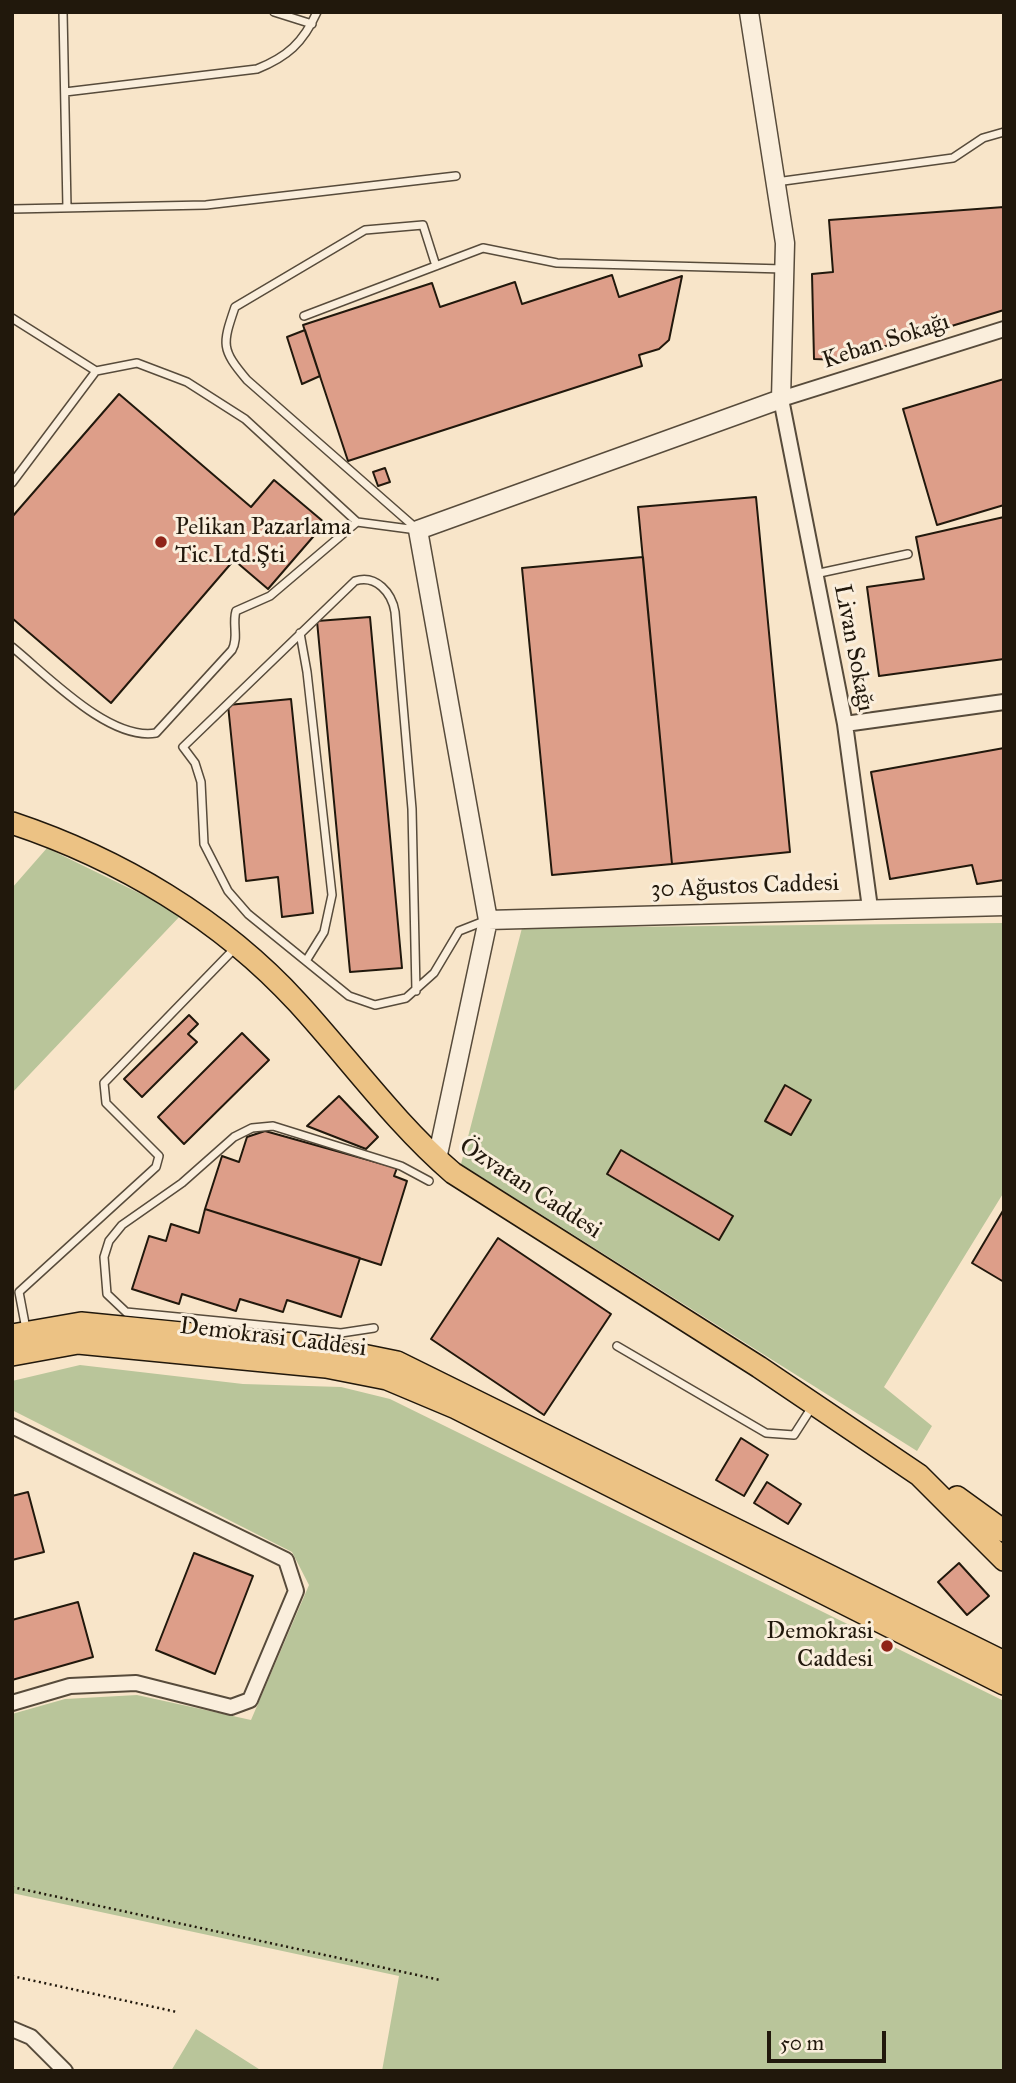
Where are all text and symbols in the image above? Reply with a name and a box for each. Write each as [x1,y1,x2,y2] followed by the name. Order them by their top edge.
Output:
[819,308,953,376] street label: Keban Sokağı
[175,514,351,570] place label: Pelikan Pazarlama Tic.Ltd.Şti
[153,534,169,550] marker: Pelikan Pazarlama Tic.Ltd.Şti
[827,582,879,714] street label: Livan Sokağı
[650,869,840,905] street label: 30 Ağustos Caddesi
[454,1132,606,1246] street label: Özvatan Caddesi
[178,1312,368,1364] street label: Demokrasi Caddesi
[766,1618,873,1674] place label: Demokrasi Caddesi
[879,1638,895,1654] marker: Demokrasi Caddesi
[771,2016,890,2060] scale bar
[780,2030,824,2056] text: 50 m

